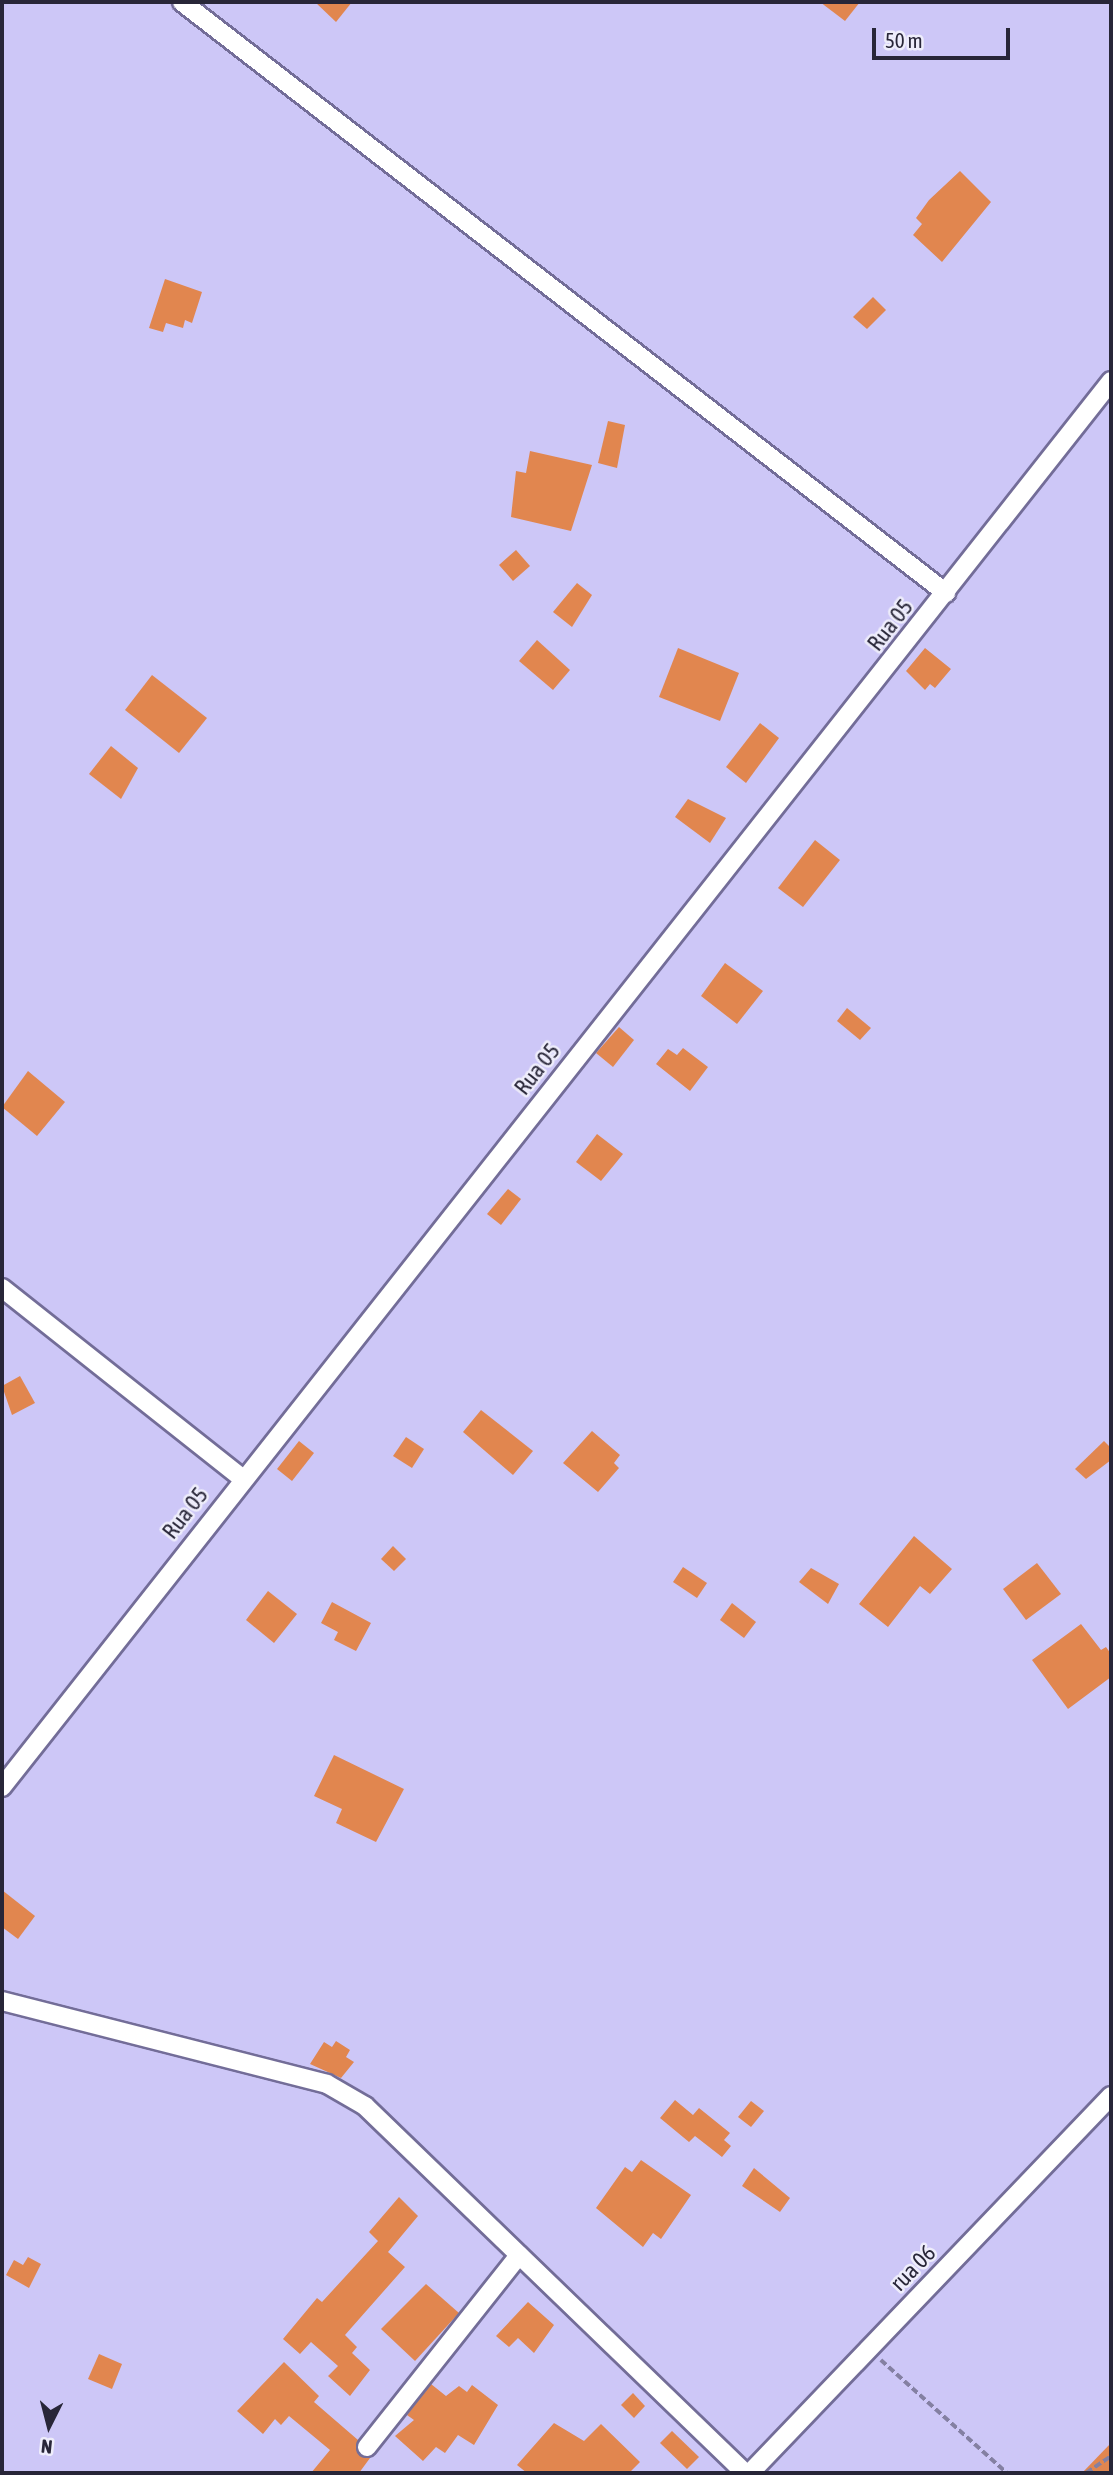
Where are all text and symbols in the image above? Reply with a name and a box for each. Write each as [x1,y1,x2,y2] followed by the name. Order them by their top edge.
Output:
[875,14,1013,58] scale bar
[885,28,923,52] text: 50 m
[861,594,919,656] street label: Rua 05
[508,1038,566,1100] street label: Rua 05
[156,1482,214,1544] street label: Rua 05
[885,2239,941,2297] street label: rua 06
[14,2391,84,2461] north arrow
[40,2435,54,2458] text: N

